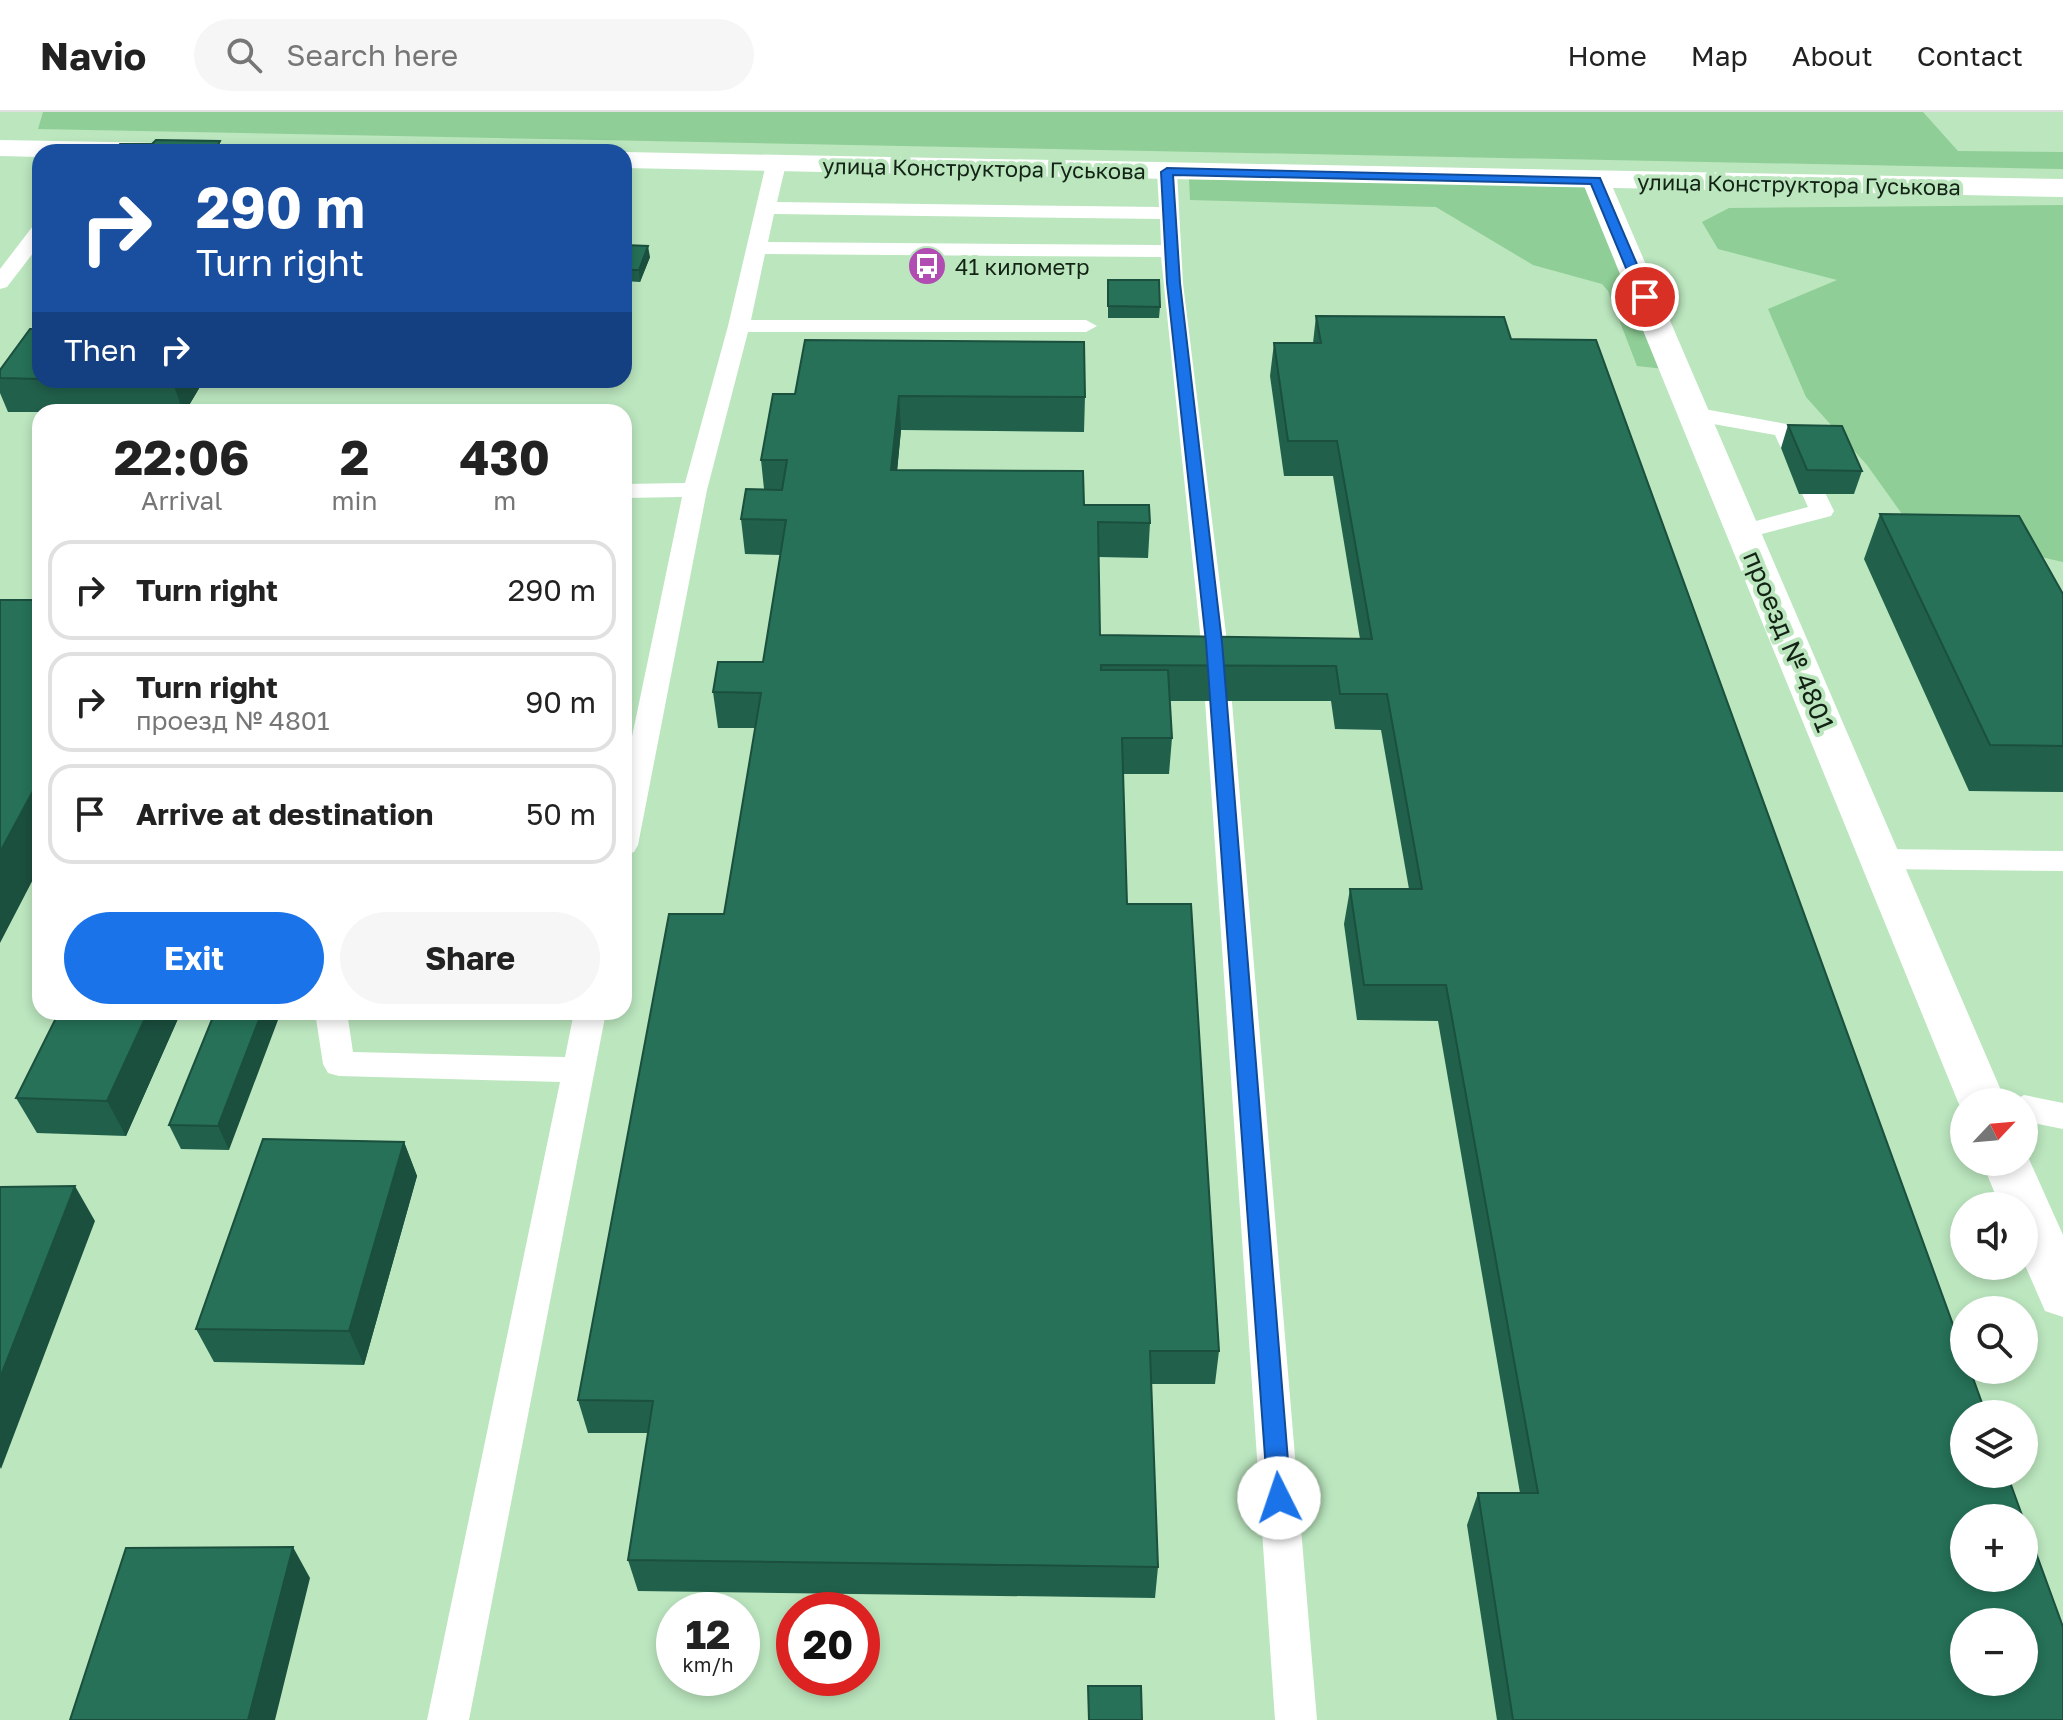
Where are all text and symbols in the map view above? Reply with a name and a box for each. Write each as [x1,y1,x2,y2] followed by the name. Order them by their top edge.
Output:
[194,19,754,91] search box
[40,33,146,78] text: Navio
[222,33,266,77] icon: search
[286,37,458,73] text: Search here
[1568,39,1647,72] text: Home
[1691,39,1748,72] text: Map
[1792,39,1873,72] text: About
[1917,39,2023,72] text: Contact
[822,152,1146,184] street label: улица Конструктора Гуськова
[1637,168,1961,200] street label: улица Конструктора Гуськова
[196,173,365,240] text: 290 m
[64,176,168,280] icon: right
[196,241,364,284] text: Turn right
[906,245,948,287] bus stop icon: 41 километр
[955,253,1089,280] place label: 41 километр
[1611,263,1679,331] pin
[1623,275,1667,319] icon: arrive
[153,328,197,372] icon: right
[64,332,137,368] text: Then
[114,428,250,486] text: 22:06
[340,428,369,486] text: 2
[460,428,550,486] text: 430
[141,485,223,516] text: Arrival
[332,485,378,516] text: min
[493,485,516,516] text: m
[1737,546,1841,736] street label: проезд № 4801
[68,568,112,612] icon: right
[136,572,278,608] text: Turn right
[508,572,596,608] text: 290 m
[136,669,278,705] text: Turn right
[68,680,112,724] icon: right
[525,684,596,720] text: 90 m
[136,705,330,736] text: проезд № 4801
[68,792,112,836] icon: arrive
[136,796,433,832] text: Arrive at destination
[526,796,596,832] text: 50 m
[64,912,324,1004] button: Exit
[340,912,600,1004] button: Share
[1950,1088,2038,1176] north arrow
[1950,1088,2038,1696] map controls
[1950,1192,2038,1280] button: sound
[1950,1296,2038,1384] button: search
[1950,1400,2038,1488] button: layers
[1237,1456,1321,1540] position arrow
[1950,1504,2038,1592] button: +
[776,1592,880,1696] speed limit sign: 20
[1950,1608,2038,1696] button: −
[686,1610,731,1658] text: 12
[683,1652,733,1676] text: km/h

